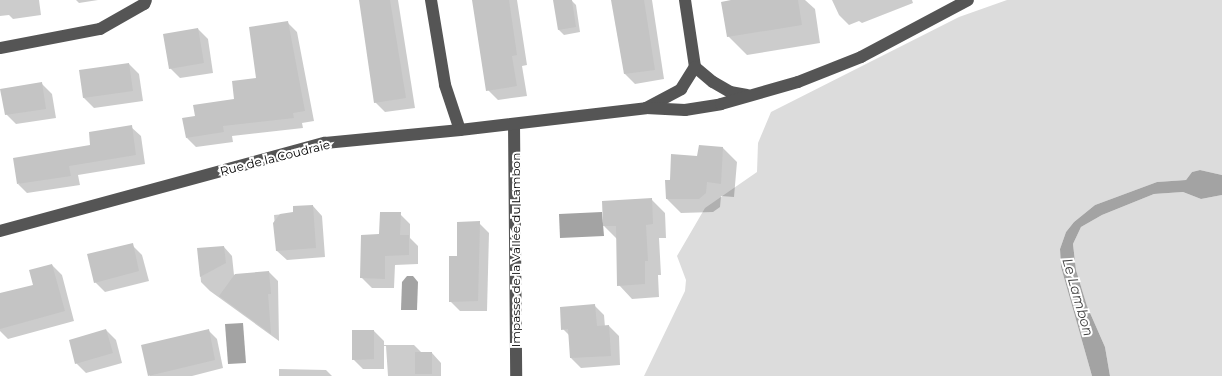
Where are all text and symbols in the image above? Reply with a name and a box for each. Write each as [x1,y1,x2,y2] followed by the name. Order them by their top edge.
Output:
[218,137,332,179] street label: Rue de la Coudraie
[509,153,523,347] street label: Impasse de la Vallée du Lambon
[1059,256,1097,338] water label: Le Lambon

